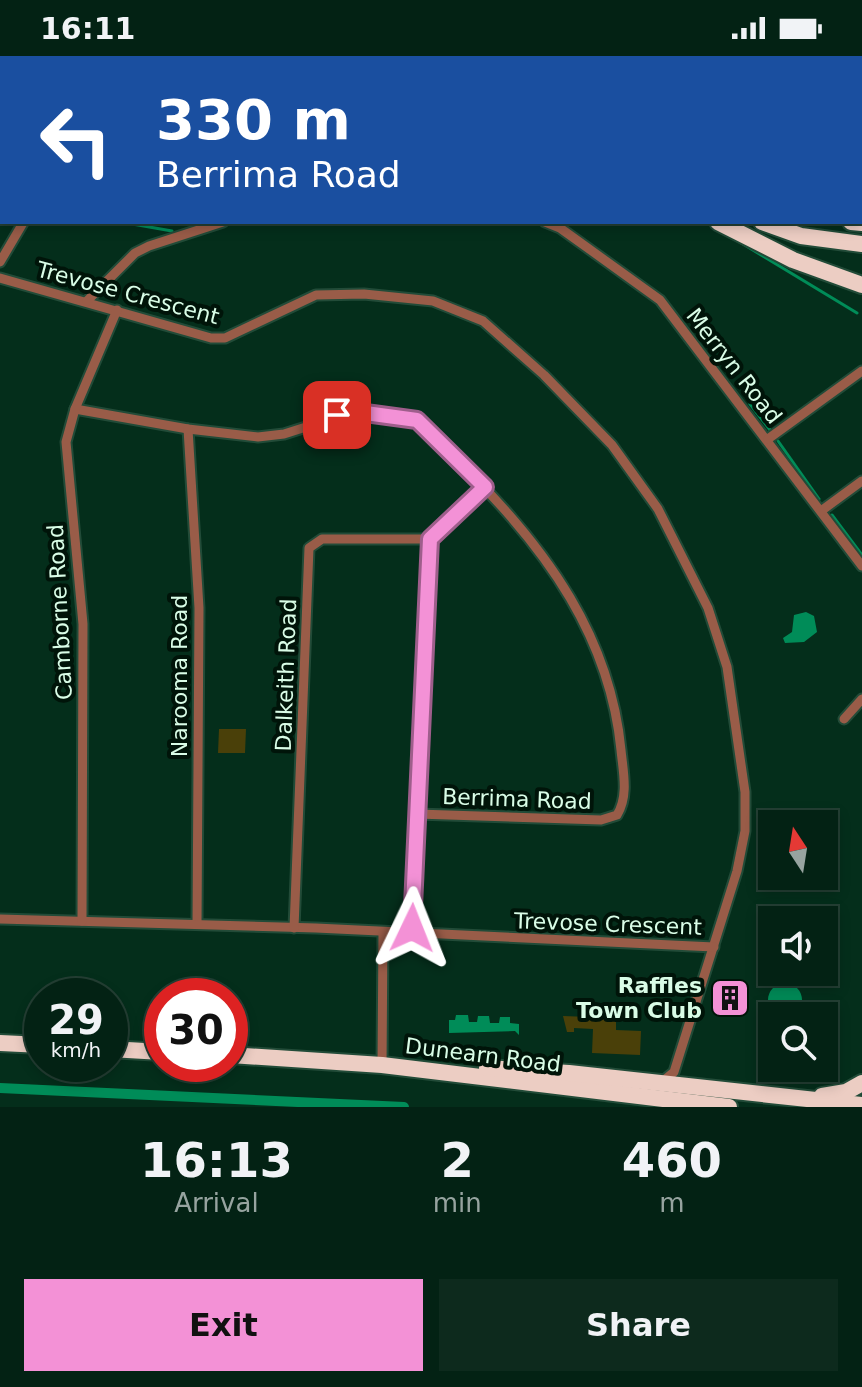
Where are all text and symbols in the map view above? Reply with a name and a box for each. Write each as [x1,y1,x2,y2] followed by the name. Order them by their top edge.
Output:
[40,11,136,46] text: 16:11
[156,87,351,152] text: 330 m
[24,88,128,192] icon: left
[156,154,401,195] text: Berrima Road
[33,256,222,329] street label: Trevose Crescent
[681,303,787,429] street label: Merryn Road
[303,381,371,449] pin
[315,393,359,437] icon: arrive
[43,523,77,701] street label: Camborne Road
[167,595,192,757] street label: Narooma Road
[271,598,301,752] street label: Dalkeith Road
[442,784,592,814] street label: Berrima Road
[758,810,838,890] north arrow
[758,810,838,1082] map controls
[370,886,454,970] position arrow
[758,906,838,986] button: sound
[513,908,703,940] street label: Trevose Crescent
[576,973,702,1023] place label: Raffles Town Club
[709,977,751,1019] building icon: Raffles Town Club
[144,978,248,1082] speed limit sign: 30
[48,997,104,1043] text: 29
[758,1002,838,1082] button: search
[404,1033,562,1077] street label: Dunearn Road
[51,1038,101,1062] text: km/h
[140,1132,293,1188] text: 16:13
[441,1132,474,1188] text: 2
[622,1132,722,1188] text: 460
[174,1188,259,1218] text: Arrival
[433,1188,482,1218] text: min
[659,1188,685,1218] text: m
[24,1279,423,1371] button: Exit
[439,1279,838,1371] button: Share

